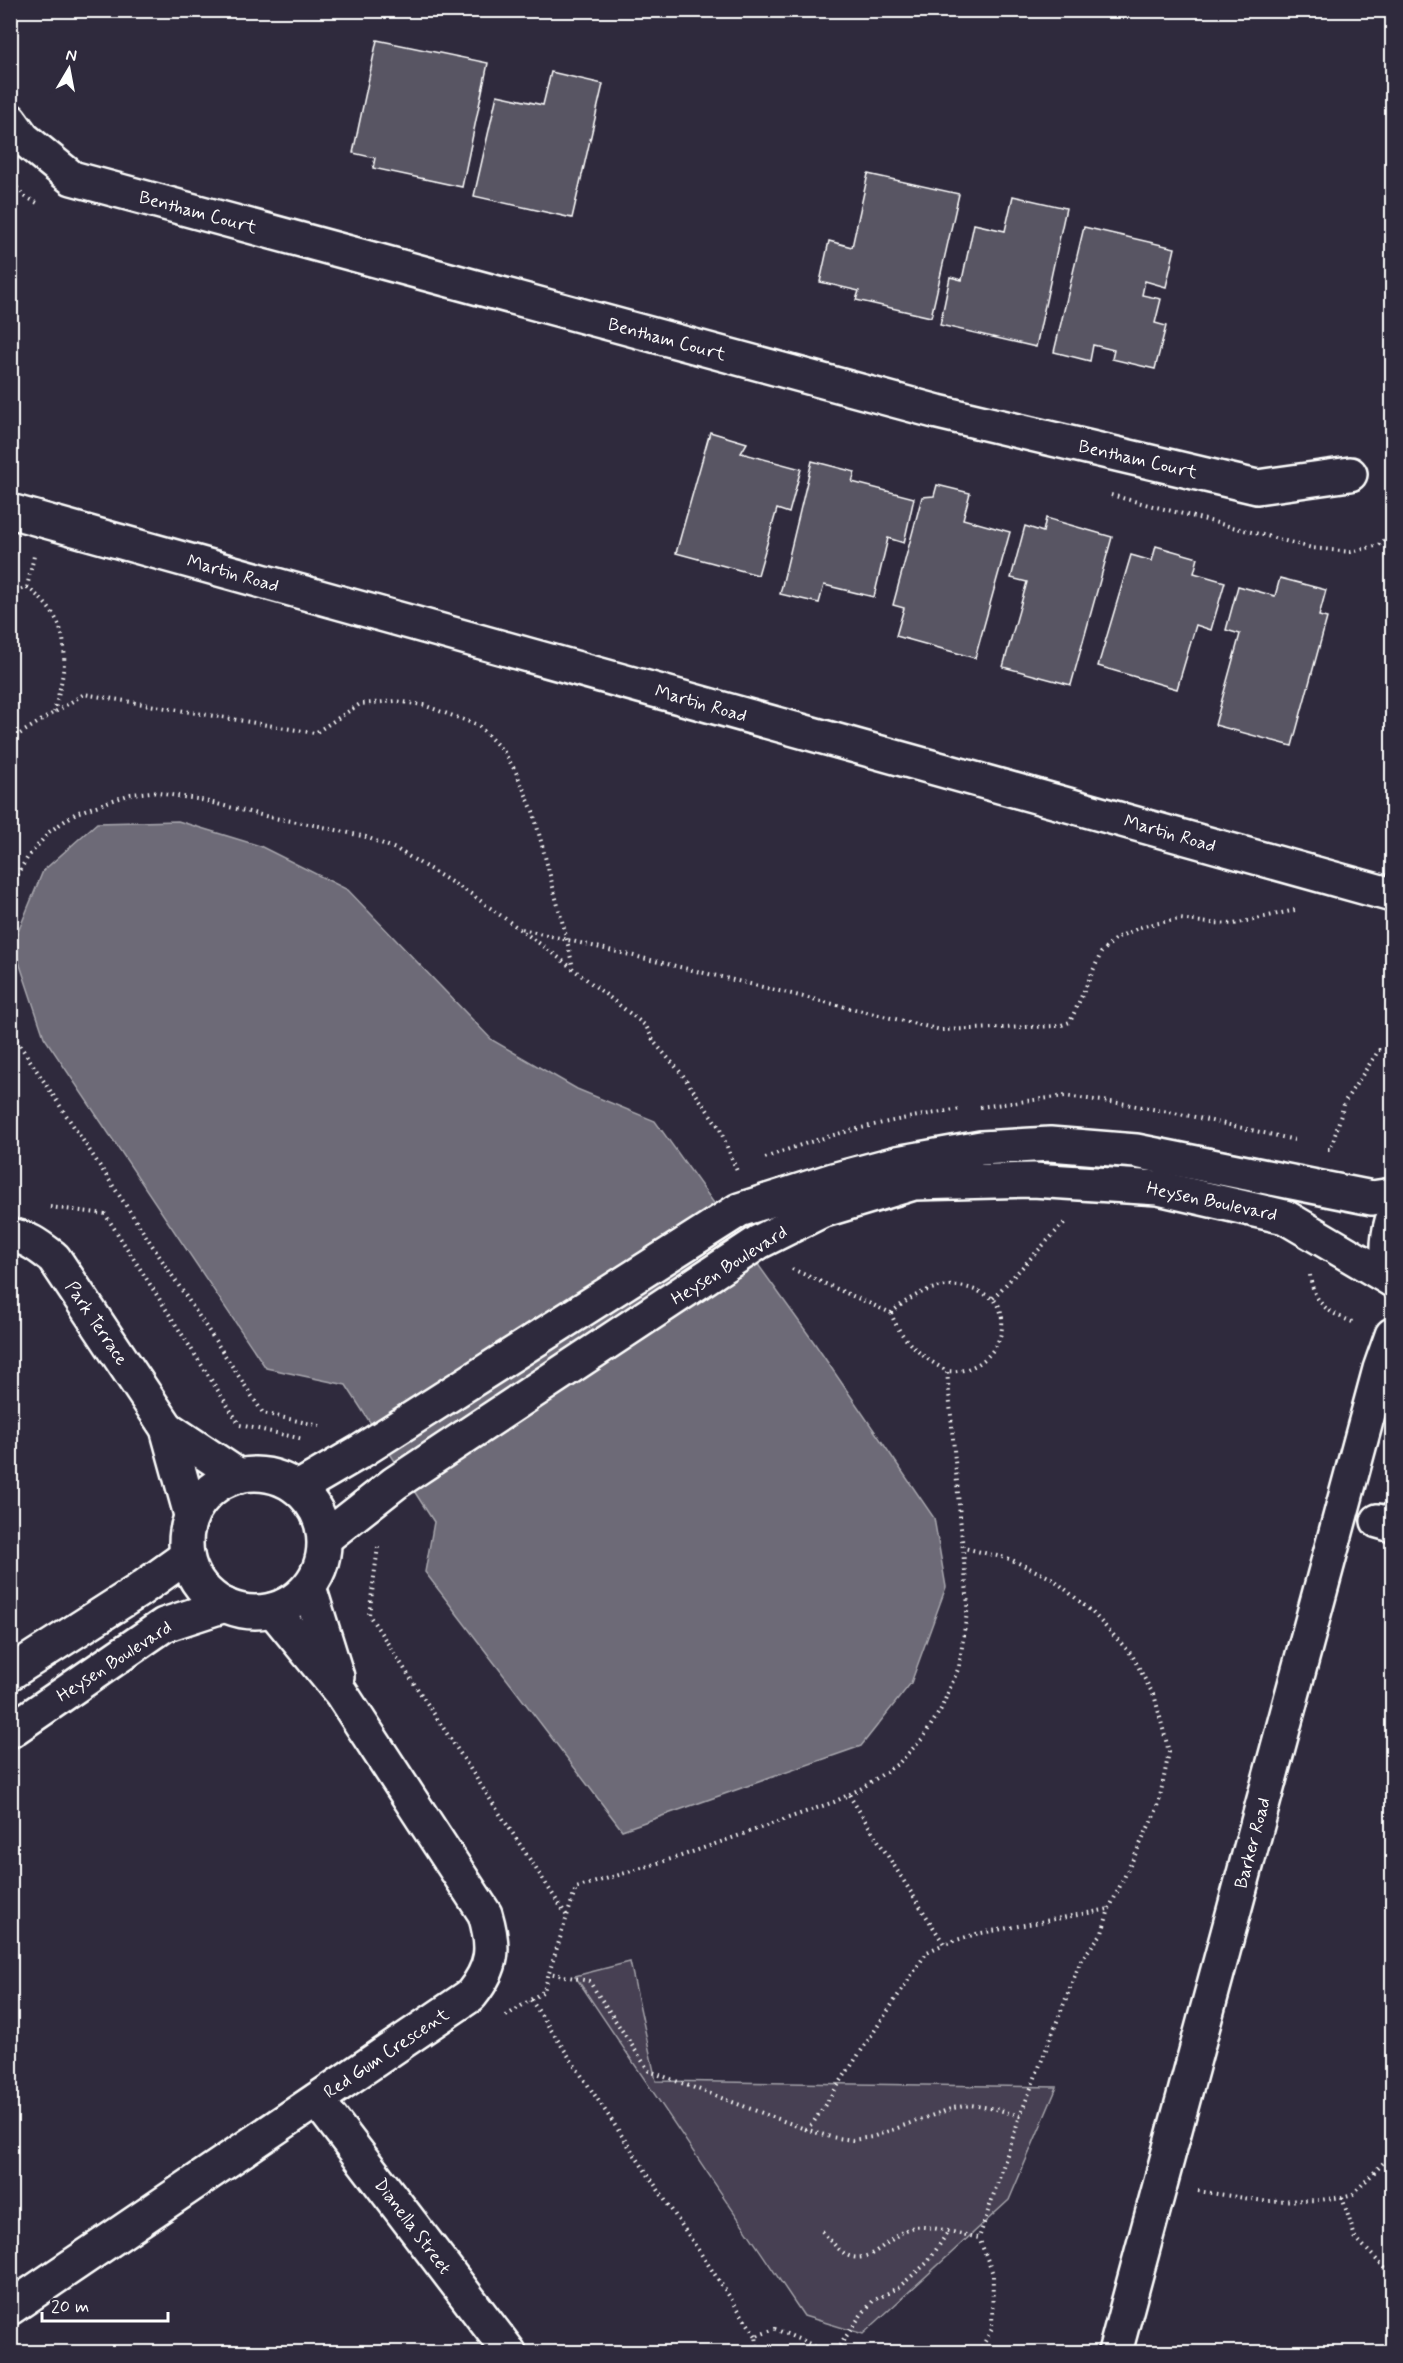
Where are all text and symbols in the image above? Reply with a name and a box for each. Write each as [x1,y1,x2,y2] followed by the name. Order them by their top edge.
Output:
[39,39,99,99] north arrow
[64,44,78,67] text: N
[136,186,260,240] street label: Bentham Court
[605,313,729,367] street label: Bentham Court
[1076,435,1200,485] street label: Bentham Court
[184,549,281,599] street label: Martin Road
[652,679,749,729] street label: Martin Road
[1121,809,1218,859] street label: Martin Road
[1144,1176,1279,1228] street label: Heysen Boulevard
[667,1220,792,1311] street label: Heysen Boulevard
[59,1277,133,1370] street label: Park Terrace
[52,1616,177,1708] street label: Heysen Boulevard
[1229,1795,1277,1891] street label: Barker Road
[319,2003,454,2105] street label: Red Gum Crescent
[368,2174,456,2280] street label: Dianella Street
[42,2285,168,2323] scale bar
[51,2295,89,2319] text: 20 m

